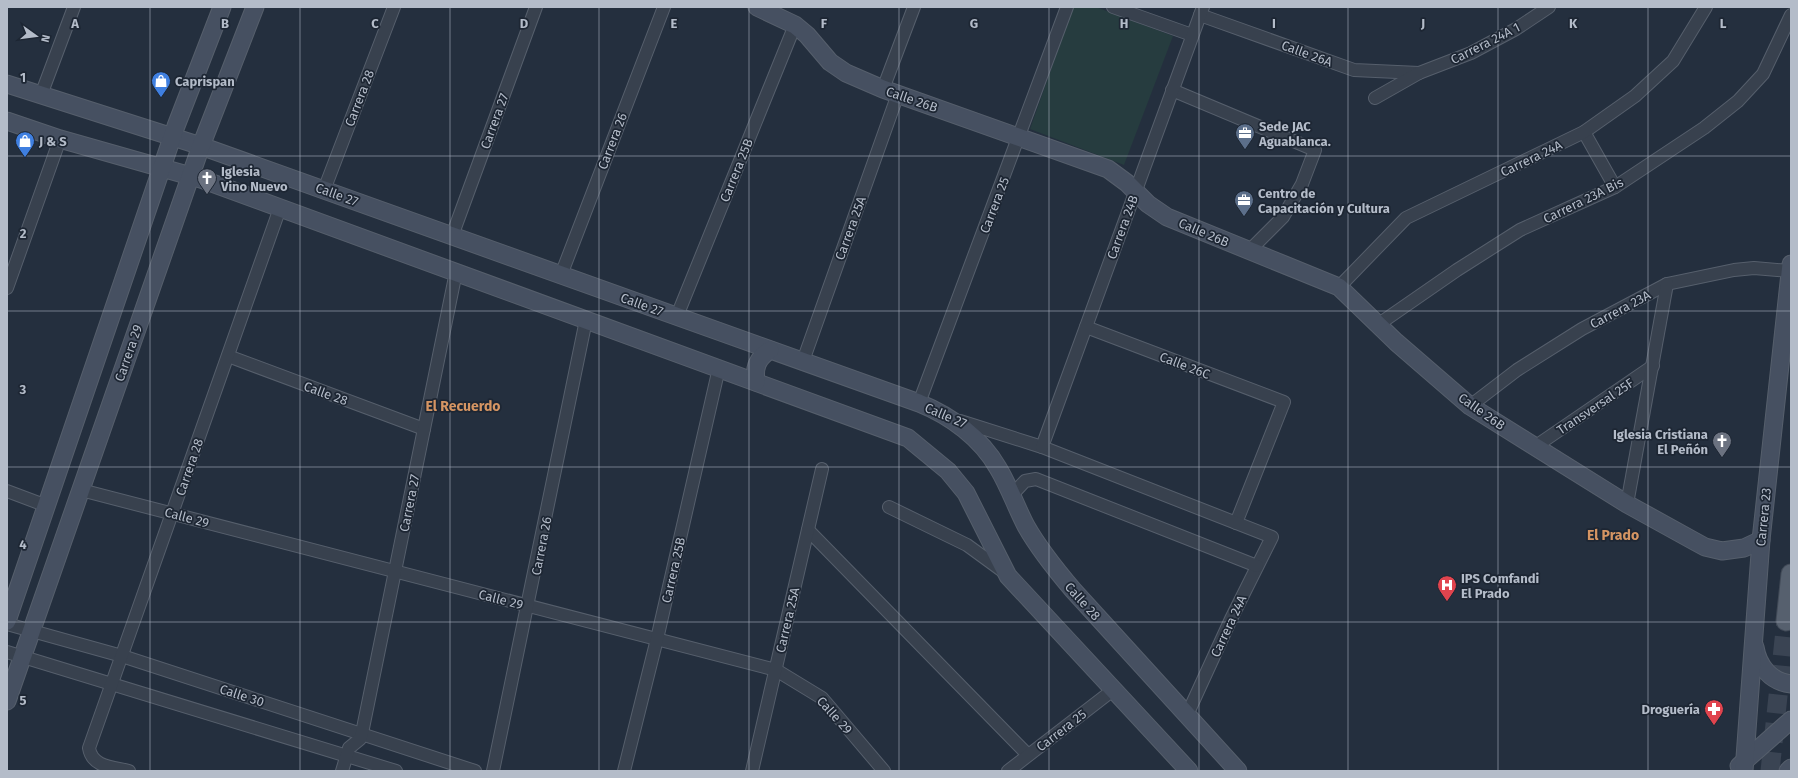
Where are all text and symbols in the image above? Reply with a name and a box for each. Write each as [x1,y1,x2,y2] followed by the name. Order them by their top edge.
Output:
[16,16,56,56] north arrow
[70,16,79,31] text: A
[221,16,229,31] text: B
[371,16,379,31] text: C
[520,16,529,31] text: D
[671,16,678,31] text: E
[821,16,828,31] text: F
[970,16,978,31] text: G
[1120,16,1128,31] text: H
[1272,16,1276,31] text: I
[1420,16,1425,31] text: J
[1569,16,1578,31] text: K
[1720,16,1727,31] text: L
[1448,20,1522,67] street label: Carrera 24A 1
[38,33,52,43] text: N
[1279,37,1335,70] street label: Calle 26A
[342,68,377,129] street label: Carrera 28
[20,70,26,85] text: 1
[150,70,172,98] shop icon: Caprispan
[175,74,235,89] place label: Caprispan
[884,84,940,115] street label: Calle 26B
[477,91,512,151] street label: Carrera 27
[595,111,630,172] street label: Carrera 26
[1258,119,1331,149] place label: Sede JAC Aguablanca.
[1234,122,1256,150] office icon: Sede JAC Aguablanca.
[14,130,36,158] shop icon: J & S
[38,134,67,149] place label: J & S
[717,136,756,204] street label: Carrera 25B
[1498,137,1565,180] street label: Carrera 24A
[220,164,288,194] place label: Iglesia Vino Nuevo
[196,167,218,195] church icon: Iglesia Vino Nuevo
[977,175,1012,235] street label: Carrera 25
[1541,175,1626,226] street label: Carrera 23A Bis
[313,180,360,209] street label: Calle 27
[1258,186,1390,216] place label: Centro de Capacitación y Cultura
[1233,189,1255,217] office icon: Centro de Capacitación y Cultura
[1104,193,1141,261] street label: Carrera 24B
[832,194,869,262] street label: Carrera 25A
[1176,215,1231,250] street label: Calle 26B
[20,226,27,241] text: 2
[1587,287,1654,332] street label: Carrera 23A
[618,290,665,319] street label: Calle 27
[112,323,145,384] street label: Carrera 29
[1157,349,1213,382] street label: Calle 26C
[1554,375,1637,438] street label: Transversal 25F
[302,379,350,408] street label: Calle 28
[19,382,27,397] text: 3
[1456,390,1508,433] street label: Calle 26B
[426,398,500,415] district label: El Recuerdo
[923,400,969,431] street label: Calle 27
[1613,427,1708,457] place label: Iglesia Cristiana El Peñón
[1711,430,1733,458] church icon: Iglesia Cristiana El Peñón
[173,437,206,498] street label: Carrera 28
[397,473,422,533] street label: Carrera 27
[1753,487,1774,547] street label: Carrera 23
[163,504,211,531] street label: Calle 29
[528,515,555,577] street label: Carrera 26
[1587,527,1639,544] district label: El Prado
[659,536,688,604] street label: Carrera 25B
[19,537,27,552] text: 4
[1461,571,1539,601] place label: IPS Comfandi El Prado
[1436,574,1458,602] hospital icon: IPS Comfandi El Prado
[1062,579,1104,623] street label: Calle 28
[773,586,802,654] street label: Carrera 25A
[477,587,525,612] street label: Calle 29
[1208,592,1250,660] street label: Carrera 24A
[218,681,266,710] street label: Calle 30
[20,693,27,708] text: 5
[814,693,855,737] street label: Calle 29
[1703,698,1725,726] pharmacy icon: Droguería
[1641,702,1700,717] place label: Droguería
[1033,706,1089,754] street label: Carrera 25

